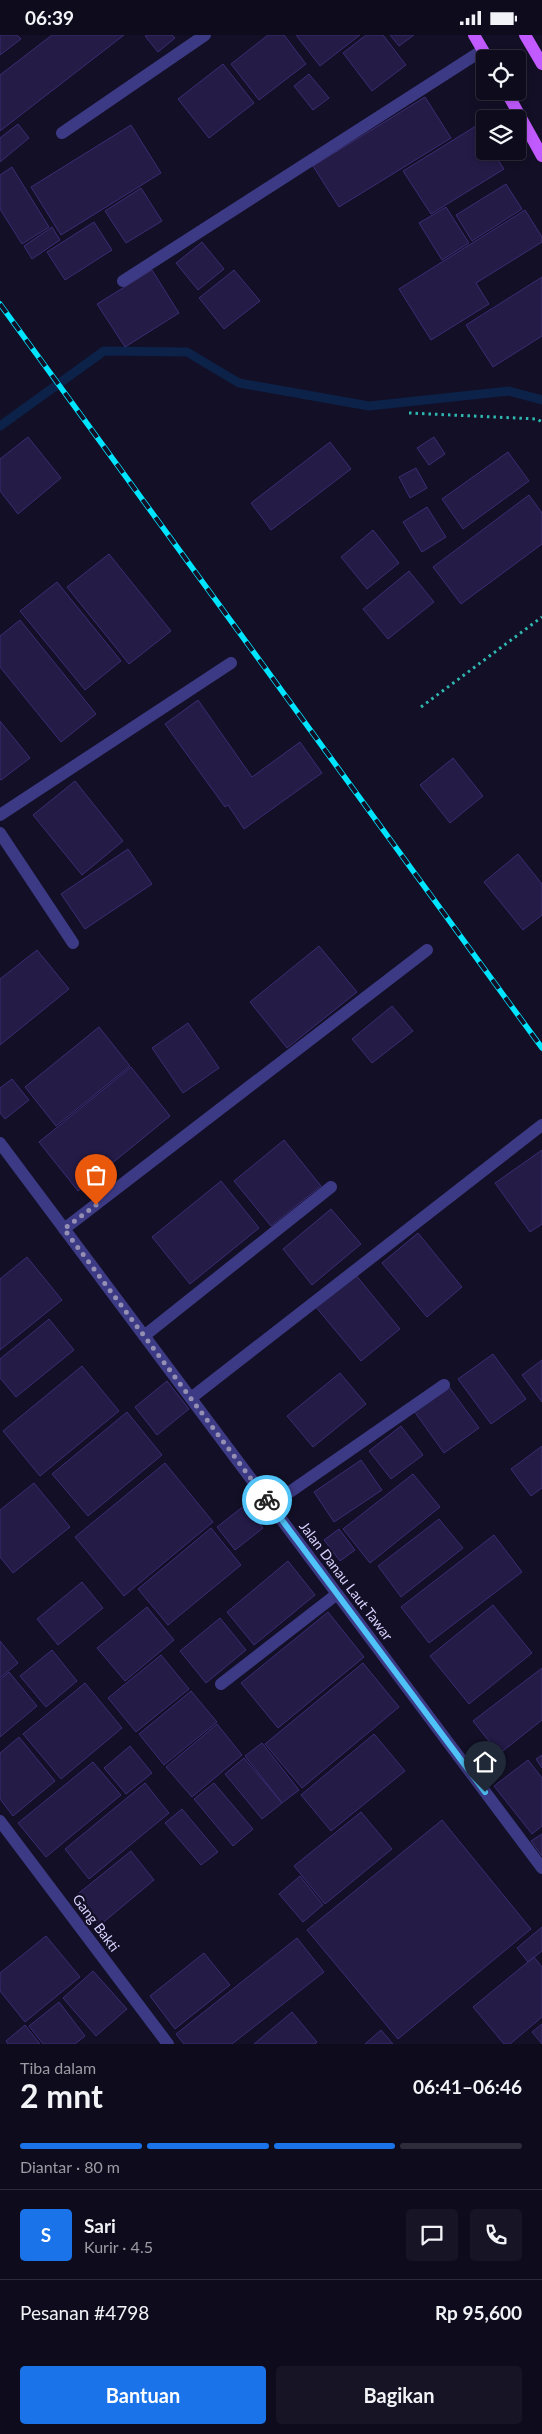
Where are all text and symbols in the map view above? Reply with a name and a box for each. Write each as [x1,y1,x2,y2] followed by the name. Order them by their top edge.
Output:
[25,6,74,29] text: 06:39
[476,50,526,160] map controls
[476,50,526,100] button: locate
[476,110,526,160] button: layers
[75,1154,117,1205] pin
[82,1161,110,1189] icon: bag
[242,1475,292,1525] courier
[253,1486,281,1514] icon: bike
[296,1518,397,1644] street label: Jalan Danau Laut Tawar
[464,1741,506,1792] pin
[471,1748,499,1776] icon: home
[69,1891,123,1955] street label: Gang Bakti
[20,2058,96,2077] text: Tiba dalam
[413,2075,522,2098] text: 06:41–06:46
[20,2076,103,2115] text: 2 mnt
[20,2157,120,2176] text: Diantar · 80 m
[406,2209,458,2261] button: chat
[470,2209,522,2261] button: phone
[84,2214,116,2237] text: Sari
[41,2223,51,2246] text: S
[84,2237,153,2256] text: Kurir · 4.5
[20,2301,149,2324] text: Pesanan #4798
[435,2301,522,2324] text: Rp 95,600
[20,2366,266,2424] button: Bantuan
[276,2366,522,2424] button: Bagikan

